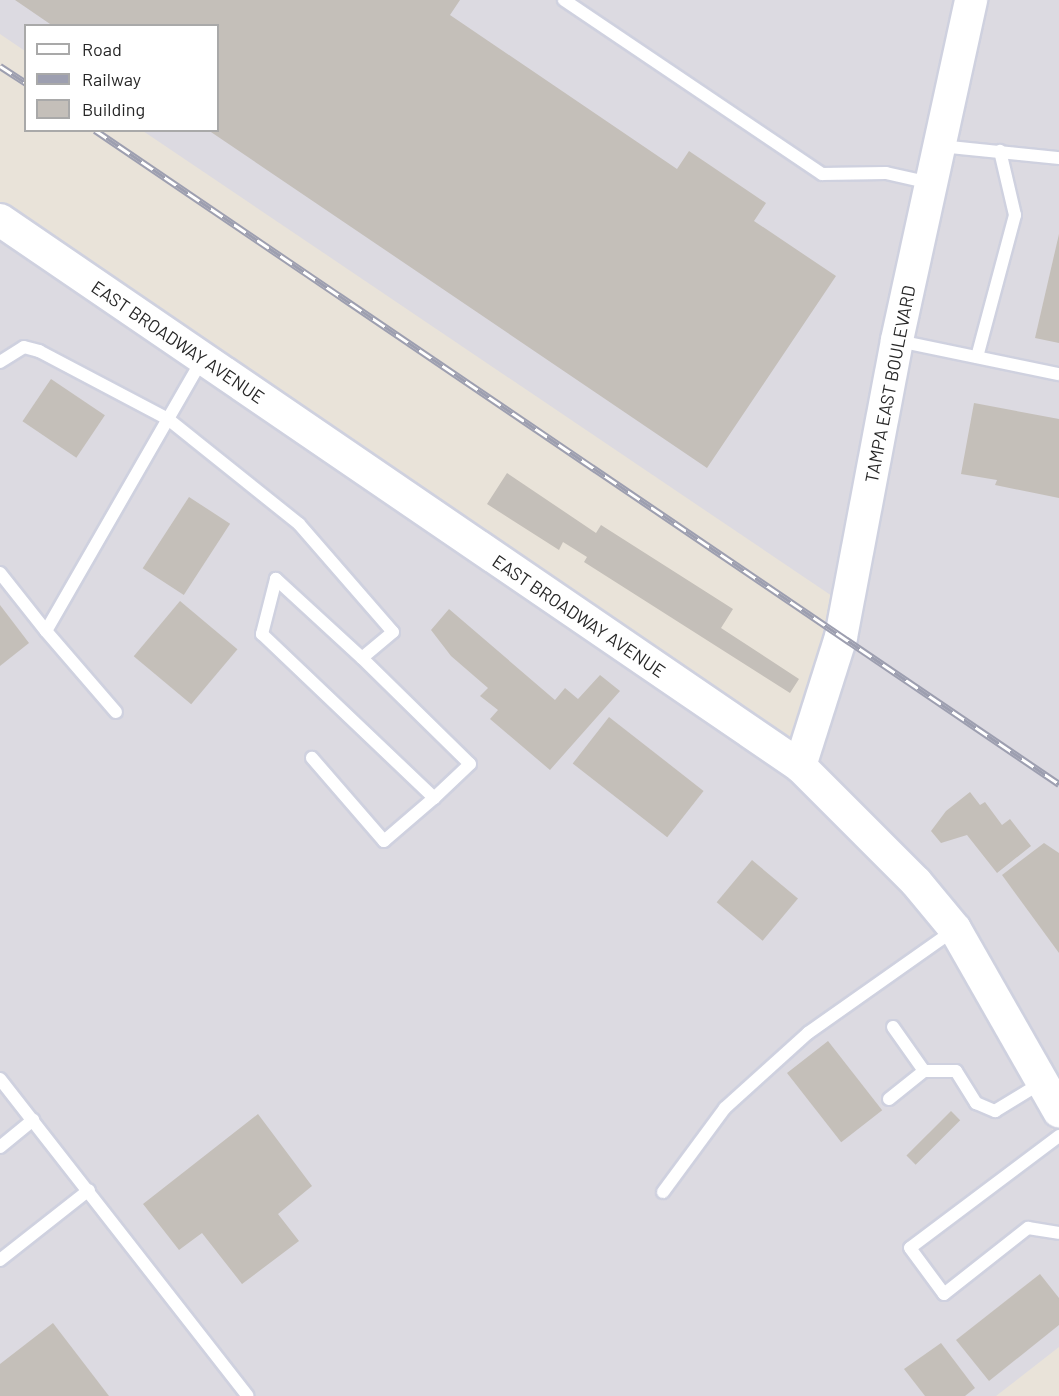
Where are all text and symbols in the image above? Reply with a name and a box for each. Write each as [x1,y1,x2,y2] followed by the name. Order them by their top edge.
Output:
[24,24,219,132] legend
[82,38,122,60] text: Road
[82,68,141,90] text: Railway
[82,98,145,120] text: Building
[87,276,269,408] street label: EAST BROADWAY AVENUE
[860,284,920,484] street label: TAMPA EAST BOULEVARD
[488,550,670,682] street label: EAST BROADWAY AVENUE

